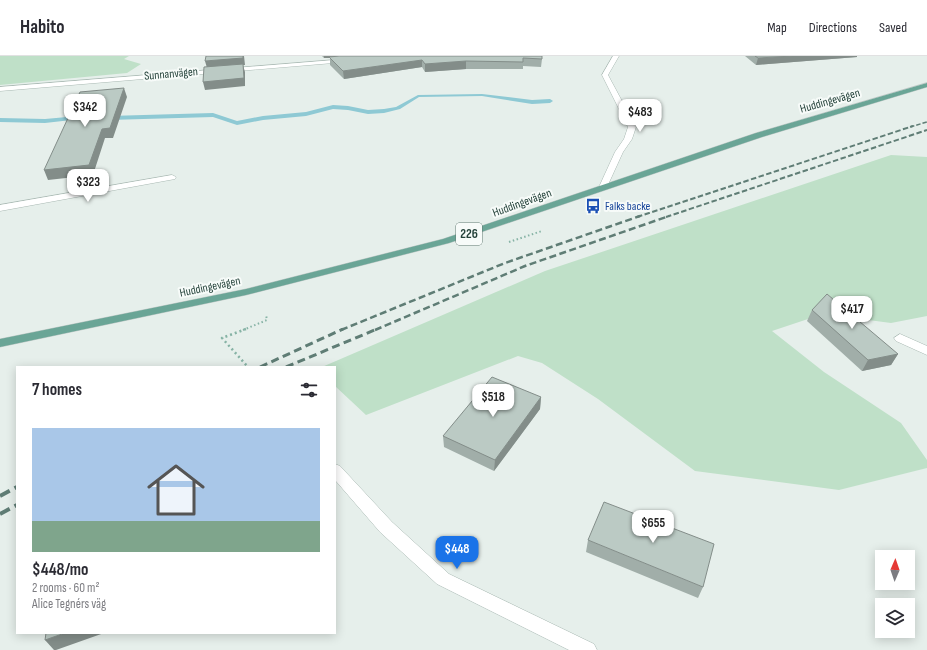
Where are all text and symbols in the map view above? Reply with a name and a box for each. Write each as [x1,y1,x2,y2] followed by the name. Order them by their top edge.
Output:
[20,16,64,39] text: Habito
[767,19,787,36] text: Map
[809,19,857,36] text: Directions
[879,19,907,36] text: Saved
[143,64,199,84] street label: Sunnanvägen
[798,85,862,117] street label: Huddingevägen
[61,94,109,128] pin: $342
[73,99,97,115] text: $342
[616,99,664,133] pin: $483
[628,104,652,120] text: $483
[64,169,112,203] pin: $323
[76,174,100,190] text: $323
[490,185,554,221] street label: Huddingevägen
[584,197,602,215] bus stop icon: Falks backe
[605,199,651,214] place label: Falks backe
[456,223,482,245] road number: 226
[178,273,242,301] street label: Huddingevägen
[828,296,876,330] pin: $417
[840,301,864,317] text: $417
[298,379,320,401] icon: filters
[32,380,82,400] text: 7 homes
[469,384,517,418] pin: $518
[481,389,505,405] text: $518
[140,454,212,526] icon: home
[629,510,677,544] pin: $655
[641,515,665,531] text: $655
[433,536,481,570] pin: $448
[445,541,469,557] text: $448
[875,550,915,590] north arrow
[875,550,915,638] map controls
[32,560,88,580] text: $448/mo
[32,580,99,596] text: 2 rooms · 60 m²
[32,596,106,612] text: Alice Tegnérs väg
[875,598,915,638] button: layers

